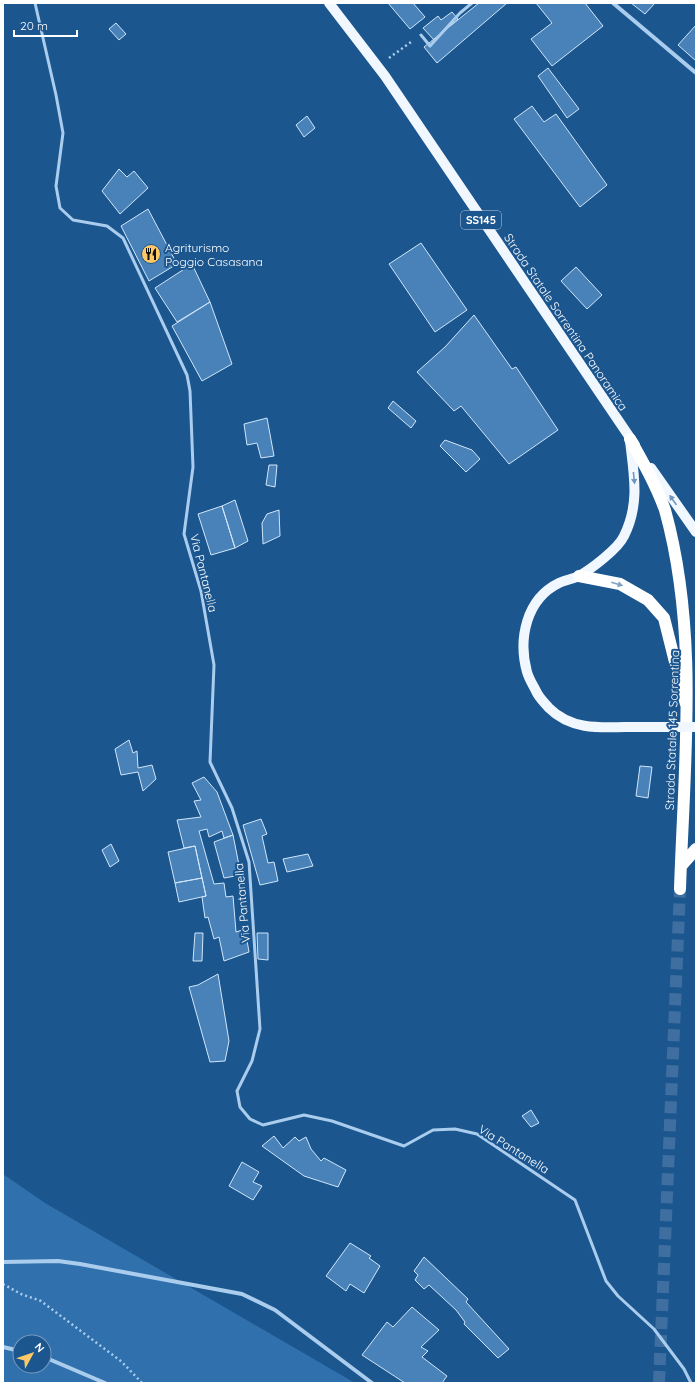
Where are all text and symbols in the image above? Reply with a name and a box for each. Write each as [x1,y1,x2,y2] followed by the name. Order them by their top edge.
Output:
[14,12,77,38] scale bar
[20,18,48,33] text: 20 m
[461,211,501,229] road number: SS145
[501,231,631,413] street label: Strada Statale Sorrentina Panoramica
[165,240,263,269] place label: Agriturismo Poggio Casasana
[140,243,162,265] restaurant icon: Agriturismo Poggio Casasana
[631,472,637,484] one-way arrow
[669,495,677,505] one-way arrow
[187,532,221,614] street label: Via Pantanella
[611,581,623,587] one-way arrow
[662,650,682,810] street label: Strada Statale 145 Sorrentina
[231,862,253,944] street label: Via Pantanella
[476,1121,552,1177] street label: Via Pantanella
[12,1334,52,1374] north arrow
[32,1340,48,1355] text: N

